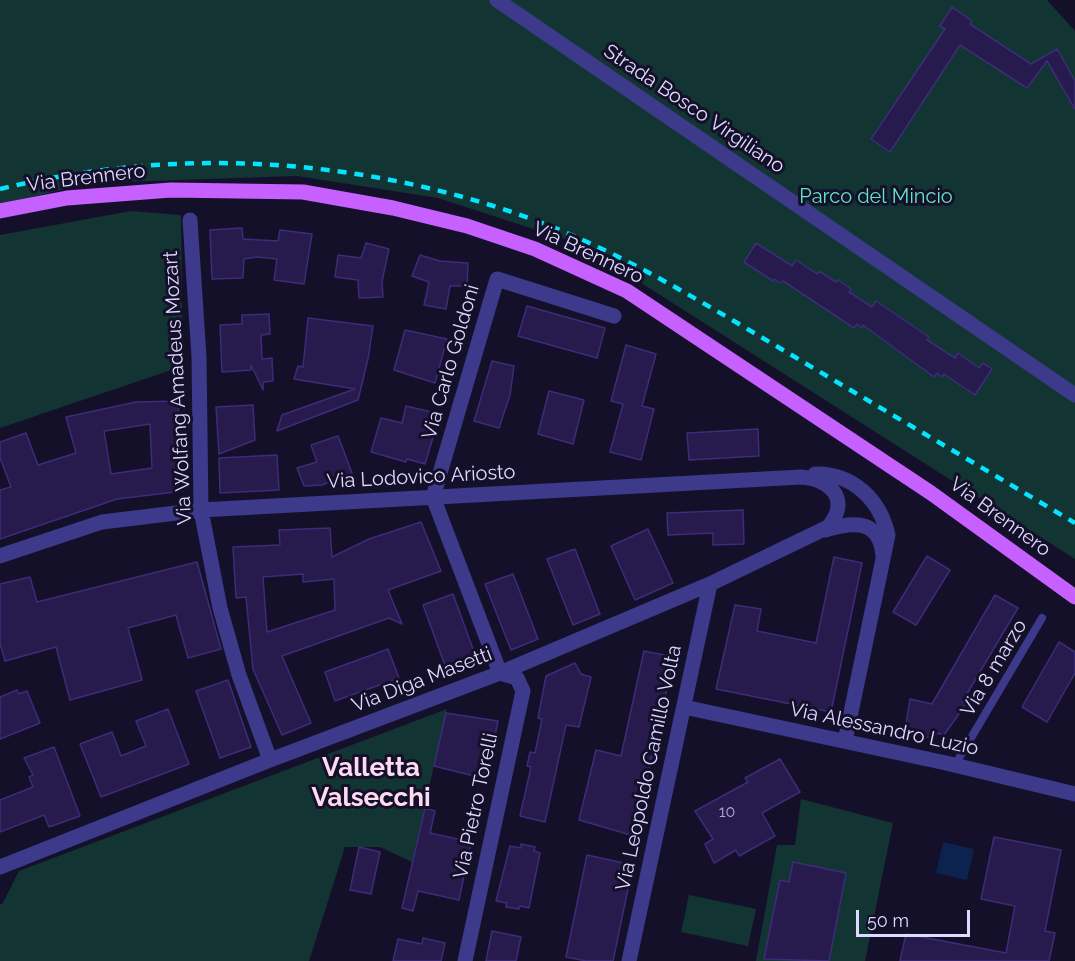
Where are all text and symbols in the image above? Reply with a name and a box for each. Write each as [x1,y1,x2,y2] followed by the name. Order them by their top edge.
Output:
[599,39,789,179] street label: Strada Bosco Virgiliano
[25,159,147,197] street label: Via Brennero
[799,185,953,209] park label: Parco del Mincio
[529,217,647,289] street label: Via Brennero
[159,250,197,526] street label: Via Wolfang Amadeus Mozart
[417,282,485,442] street label: Via Carlo Goldoni
[326,460,516,494] street label: Via Lodovico Ariosto
[945,472,1055,562] street label: Via Brennero
[956,615,1032,721] street label: Via 8 marzo
[348,642,496,718] street label: Via Diga Masetti
[611,643,687,893] street label: Via Leopoldo Camillo Volta
[787,697,981,761] street label: Via Alessandro Luzio
[449,731,503,881] street label: Via Pietro Torelli
[311,752,431,814] district label: Valletta Valsecchi
[719,802,735,822] house number: 10
[859,898,973,936] scale bar
[867,910,909,931] text: 50 m

